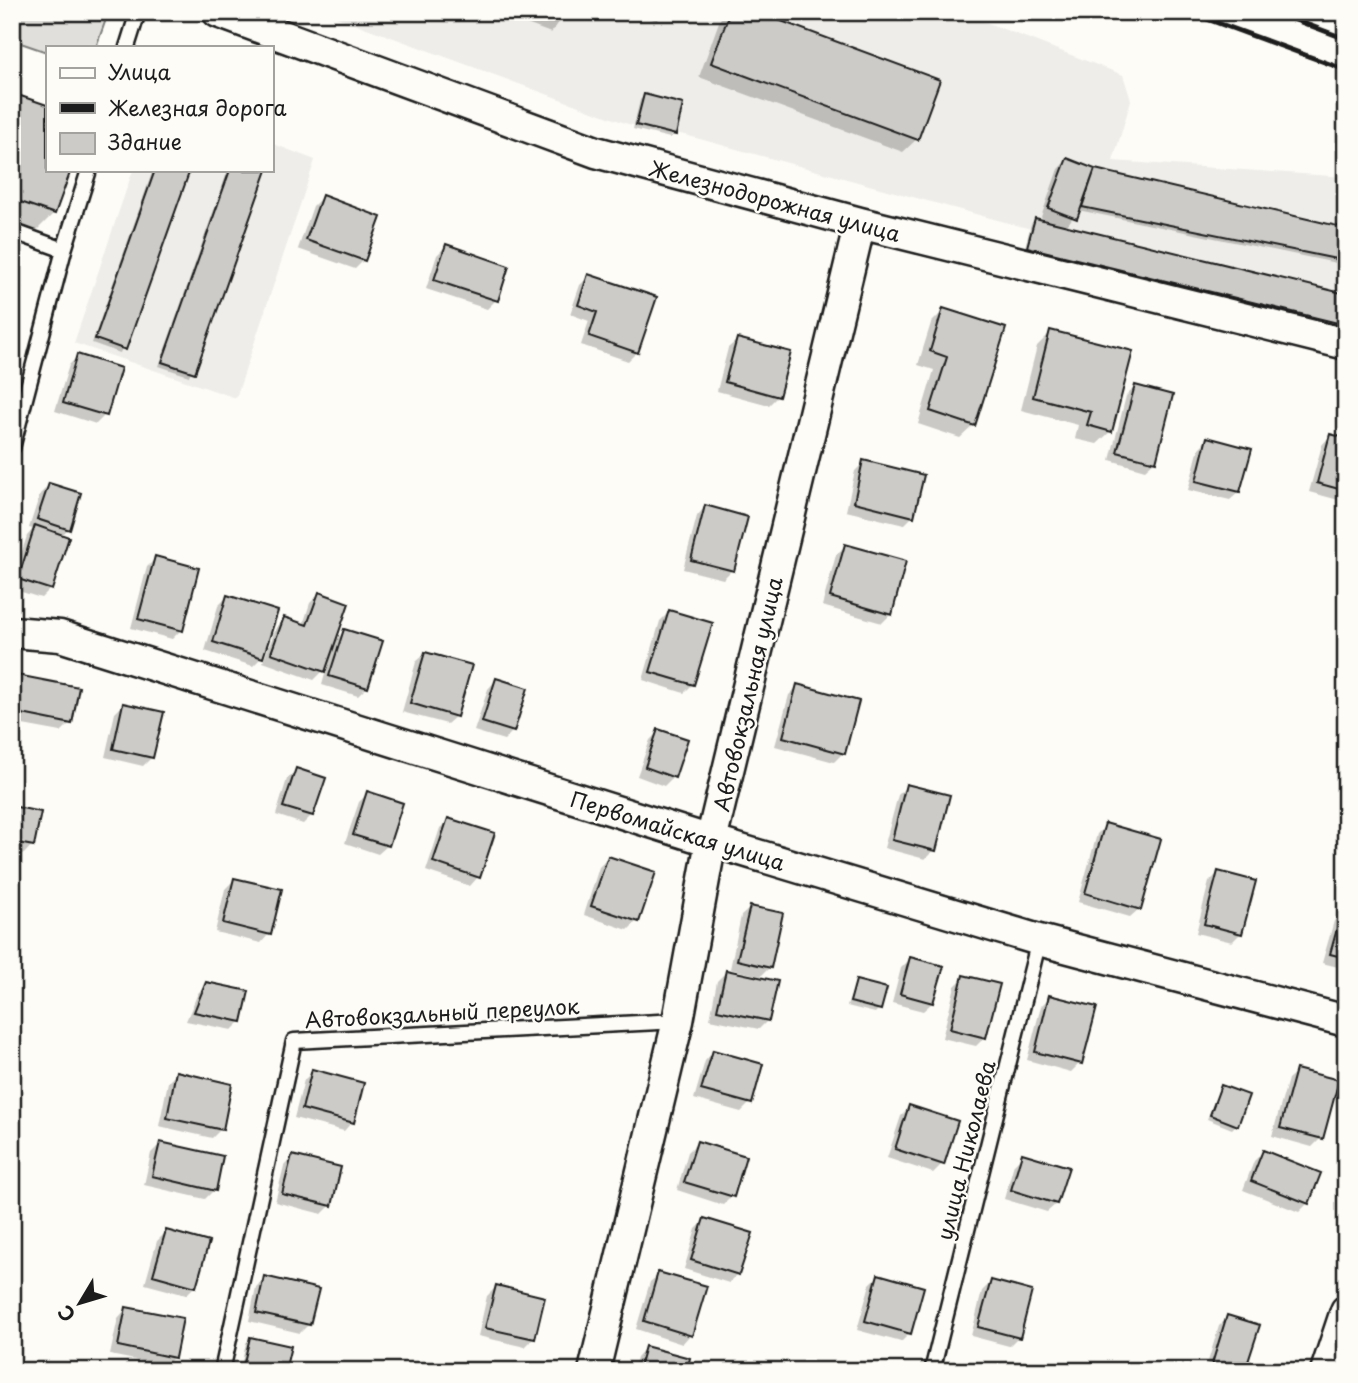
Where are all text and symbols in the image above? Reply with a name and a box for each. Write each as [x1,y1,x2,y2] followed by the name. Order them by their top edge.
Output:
[46,46,273,172] legend
[108,55,171,87] text: Улица
[108,91,286,123] text: Железная дорога
[108,125,182,157] text: Здание
[646,151,905,249] street label: Железнодорожная улица
[704,573,790,814] street label: Автовокзальная улица
[567,782,790,878] street label: Первомайская улица
[304,989,581,1035] street label: Автовокзальный переулок
[927,1057,1003,1243] street label: улица Николаева
[46,1268,116,1338] north arrow
[50,1300,81,1328] text: С

